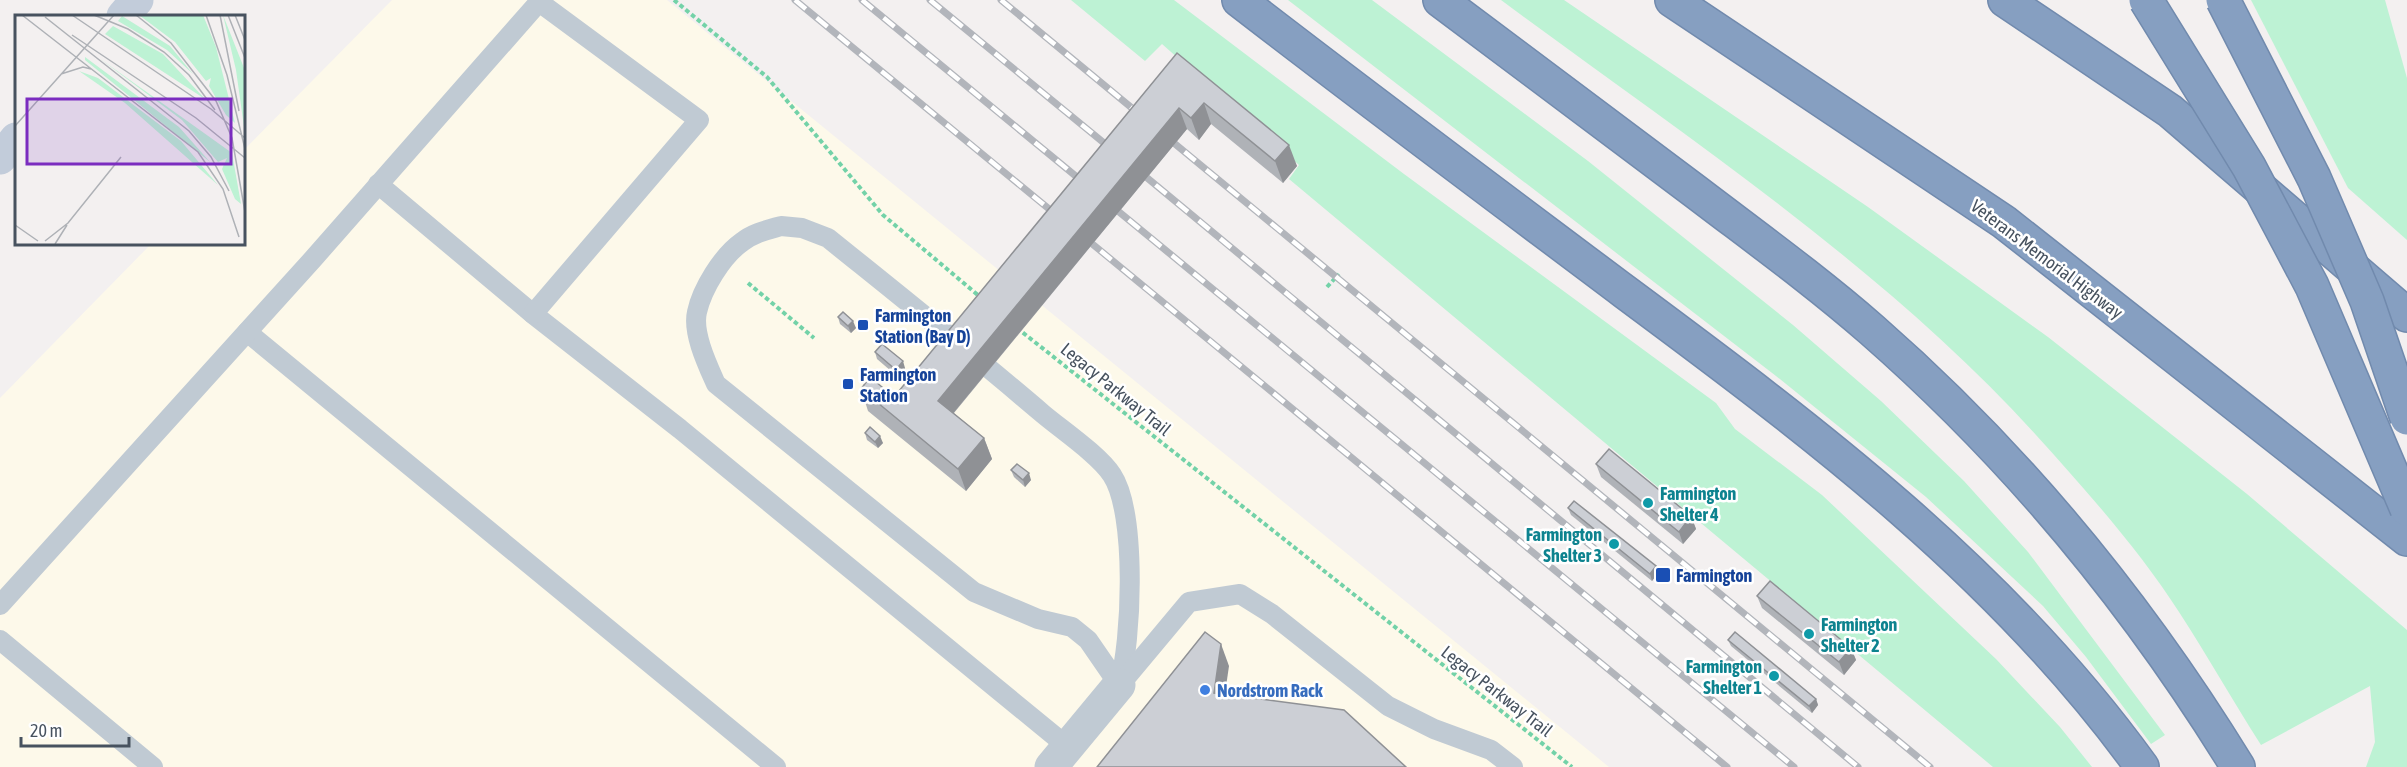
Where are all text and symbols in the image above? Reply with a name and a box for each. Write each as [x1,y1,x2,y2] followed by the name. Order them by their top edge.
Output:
[15,15,244,244] inset map
[1967,195,2127,323] street label: Veterans Memorial Highway
[875,305,971,347] place label: Farmington Station (Bay D)
[856,318,870,332] marker: Farmington Station (Bay D)
[1057,338,1175,440] street label: Legacy Parkway Trail
[860,364,937,406] place label: Farmington Station
[841,377,855,391] marker: Farmington Station
[1660,483,1737,525] place label: Farmington Shelter 4
[1641,496,1655,510] marker: Farmington Shelter 4
[1526,524,1602,566] place label: Farmington Shelter 3
[1607,537,1621,551] marker: Farmington Shelter 3
[1676,565,1753,586] place label: Farmington
[1654,566,1672,584] marker: Farmington
[1821,614,1898,656] place label: Farmington Shelter 2
[1802,627,1816,641] marker: Farmington Shelter 2
[1437,641,1557,741] street label: Legacy Parkway Trail
[1686,656,1762,698] place label: Farmington Shelter 1
[1767,669,1781,683] marker: Farmington Shelter 1
[1217,680,1324,701] place label: Nordstrom Rack
[1198,683,1212,697] marker: Nordstrom Rack
[21,710,129,748] scale bar
[30,720,62,741] text: 20 m

